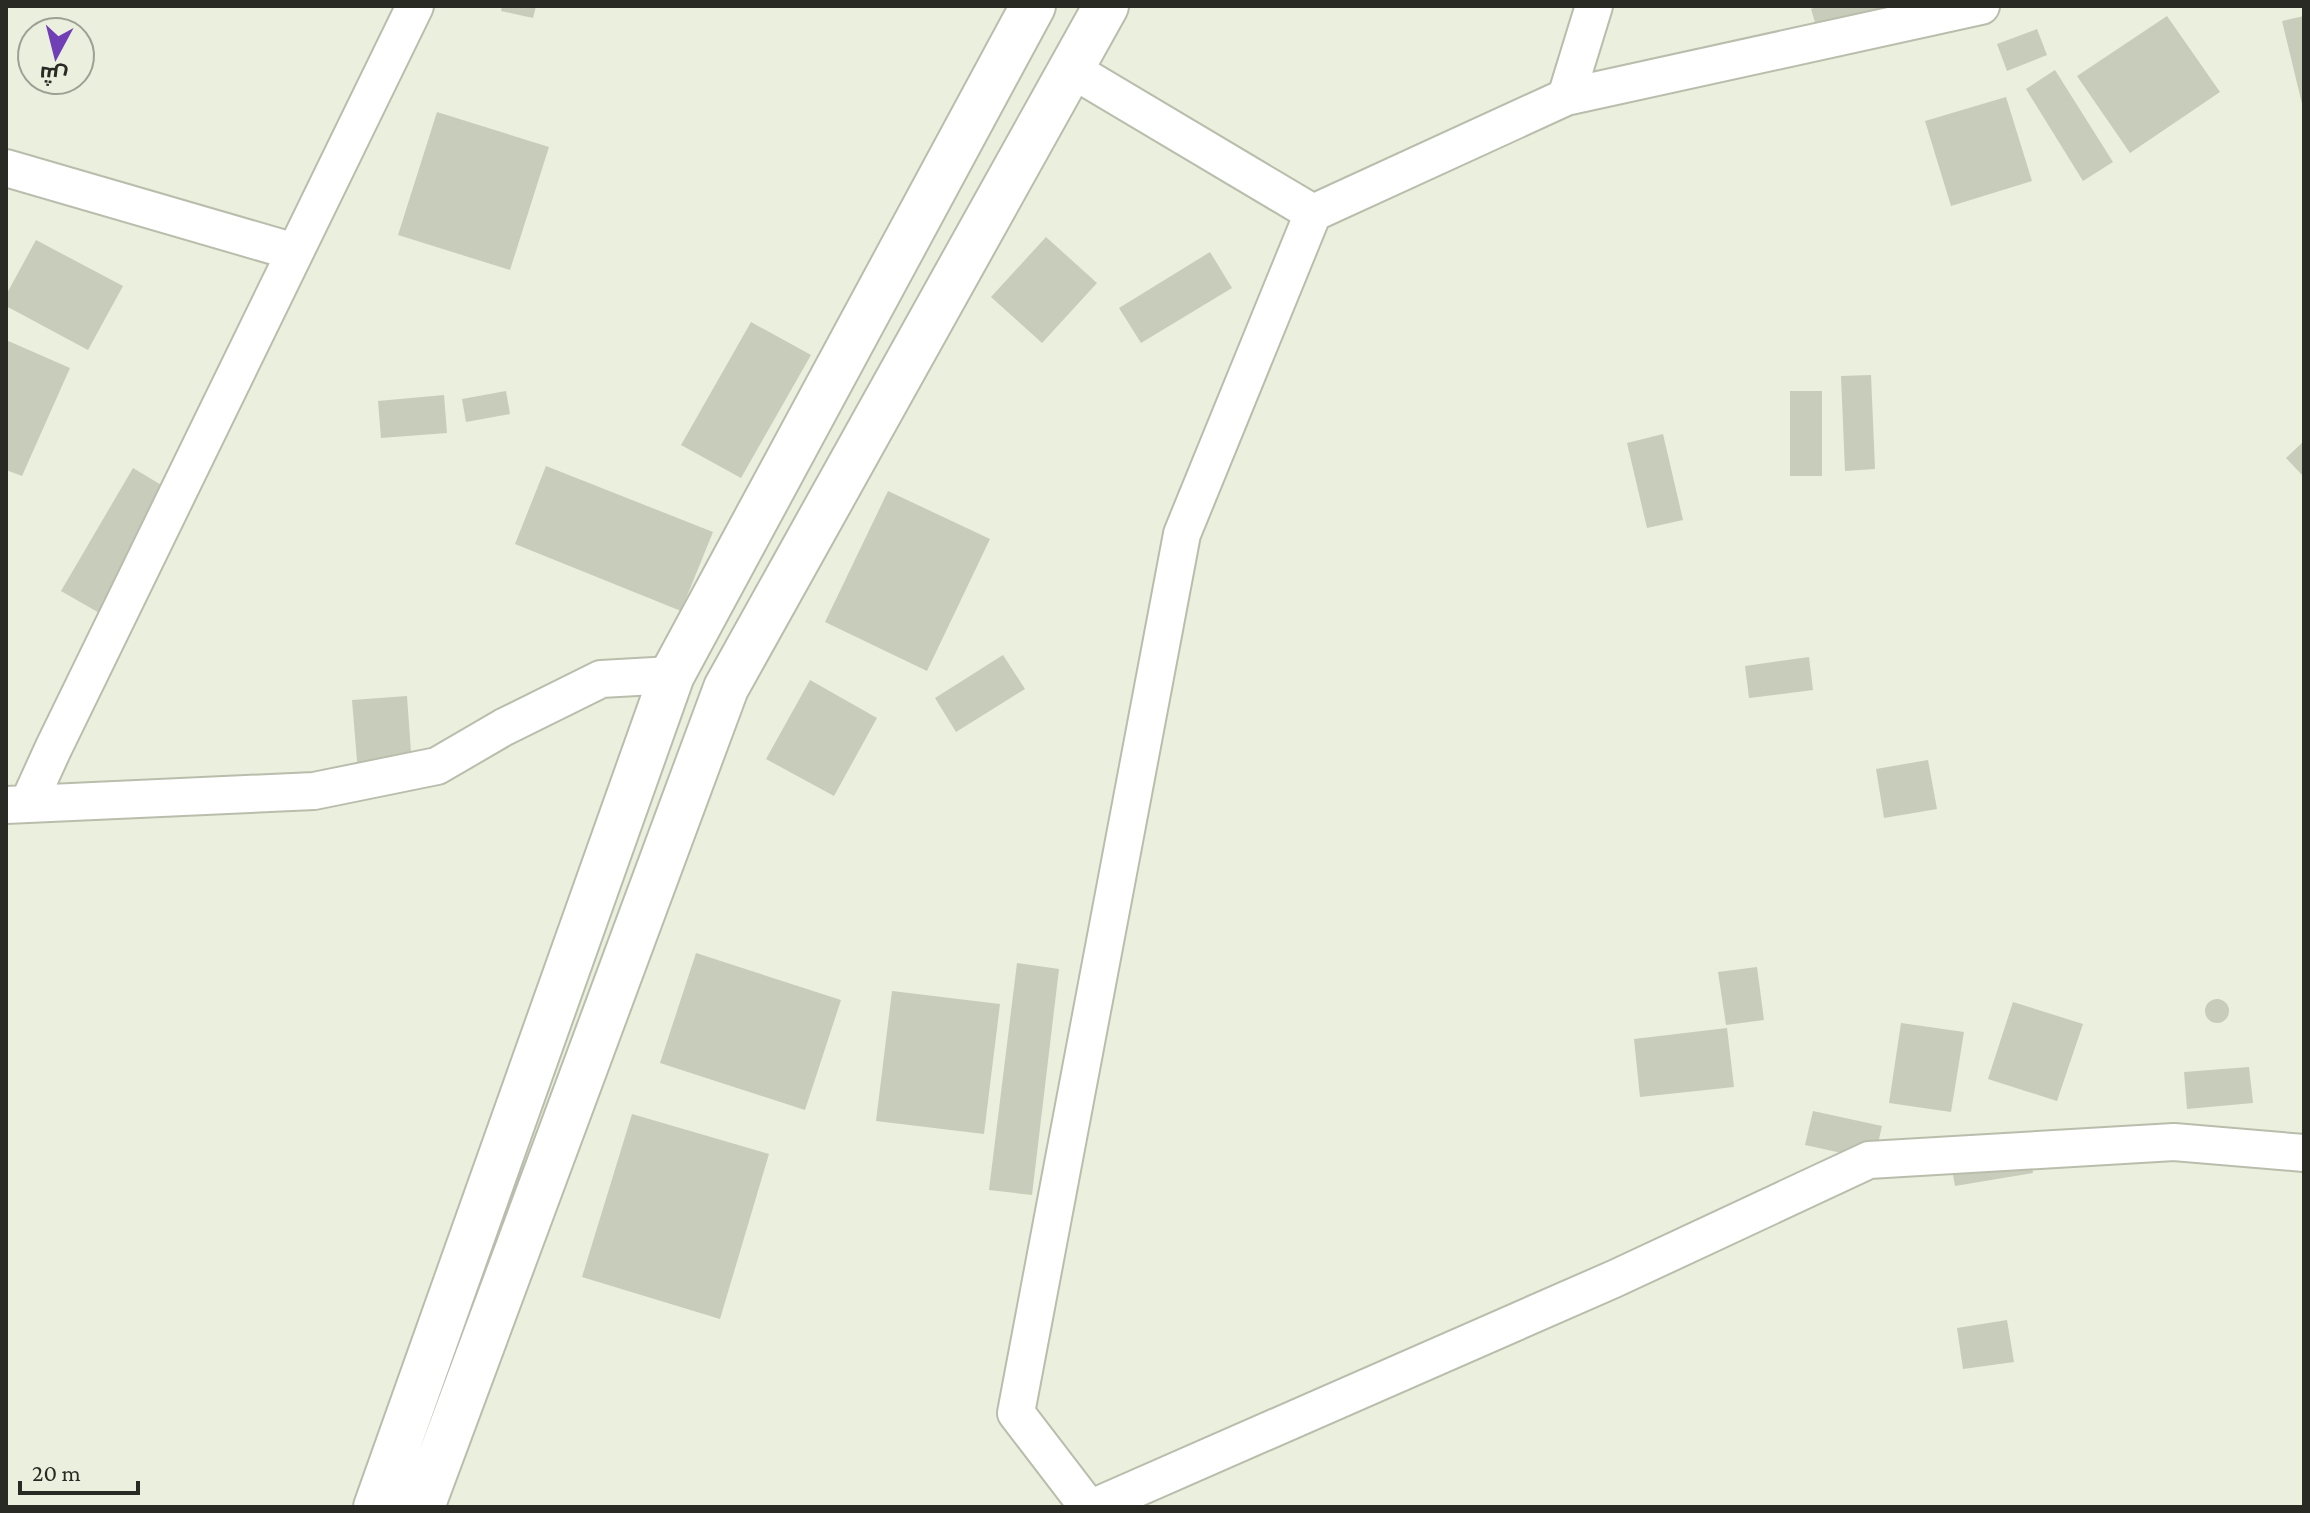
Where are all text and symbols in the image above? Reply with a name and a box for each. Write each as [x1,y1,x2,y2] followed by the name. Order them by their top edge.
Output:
[16,16,96,96] north arrow
[38,60,69,89] text: ش
[20,1445,138,1495] scale bar
[32,1459,81,1486] text: 20 m

